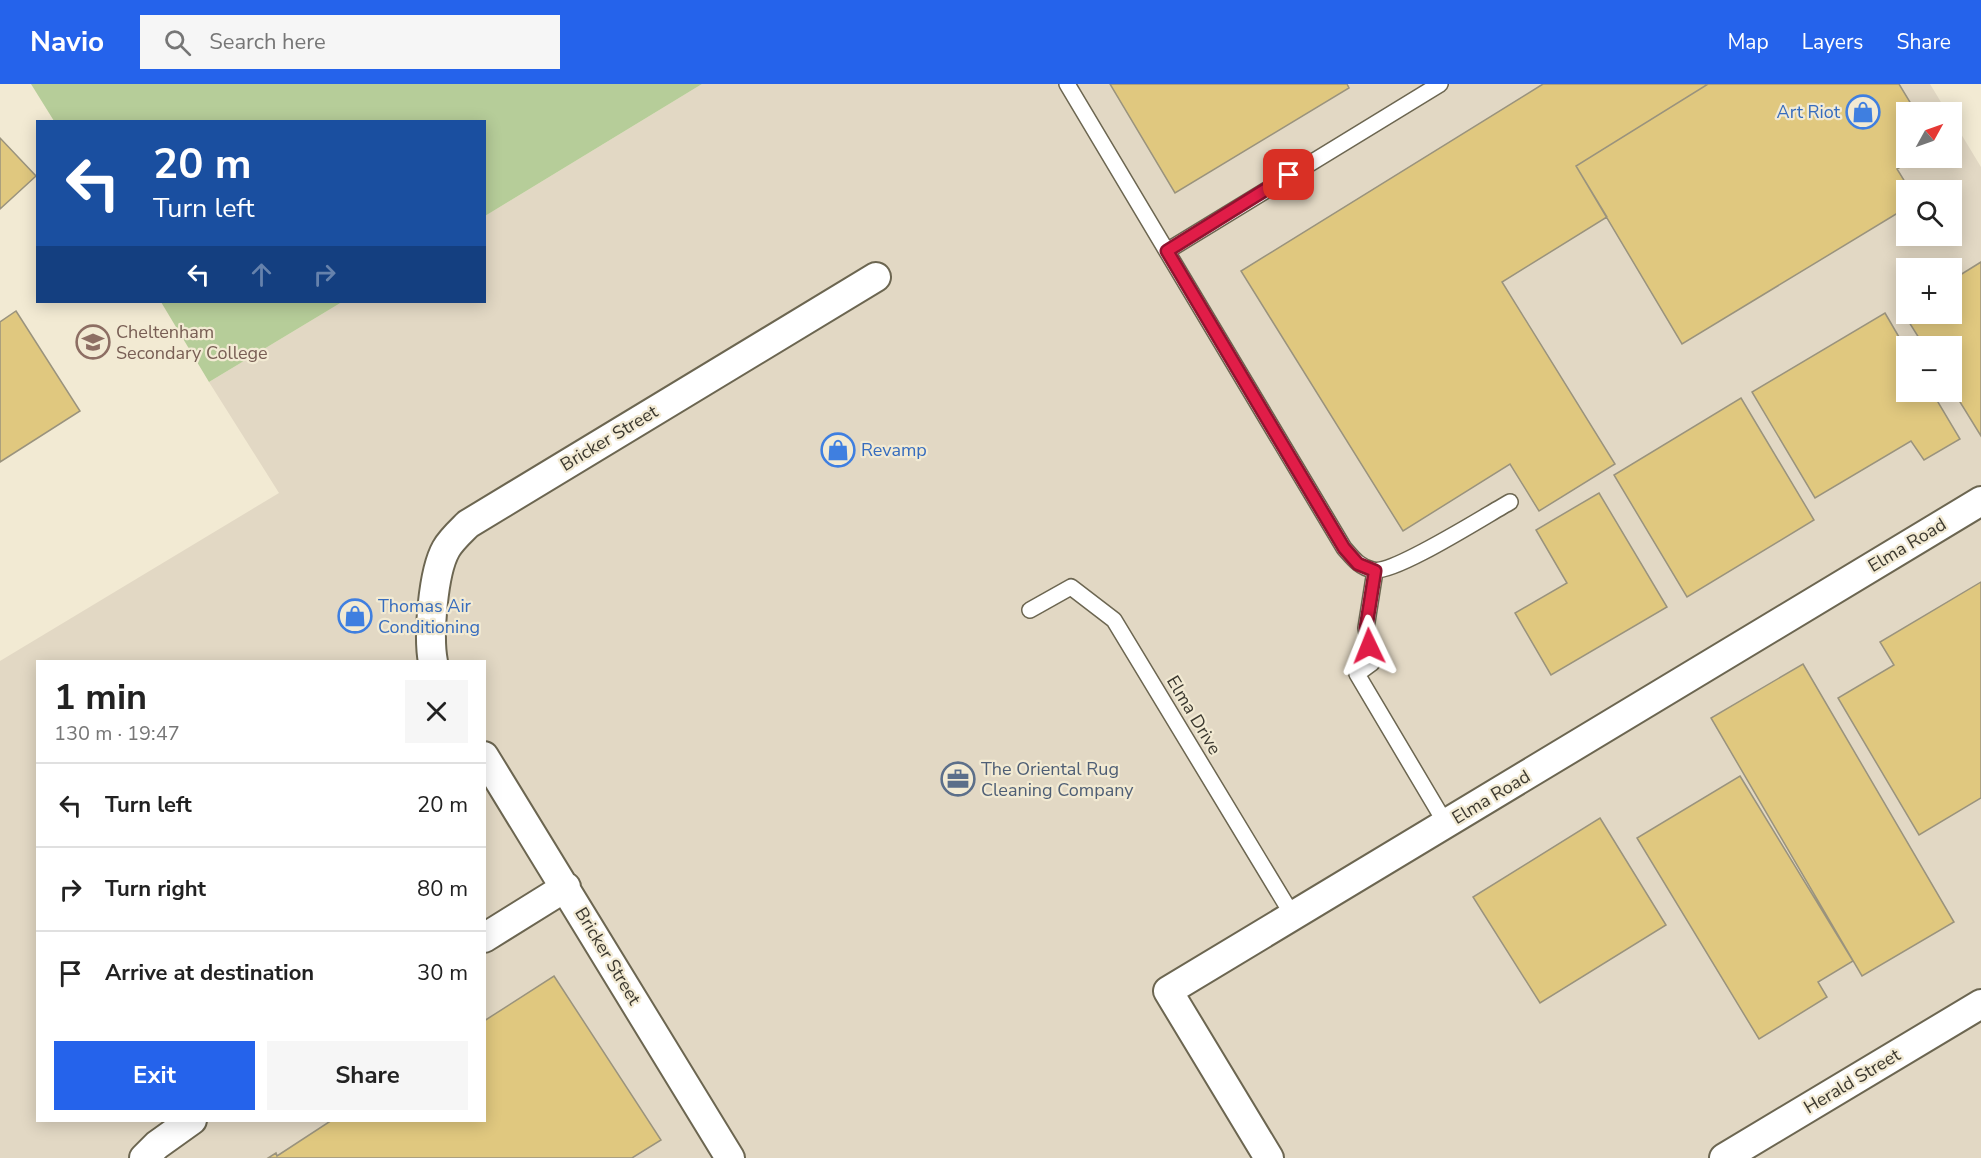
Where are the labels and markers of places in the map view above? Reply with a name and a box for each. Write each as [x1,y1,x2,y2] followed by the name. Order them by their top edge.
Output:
[1845,94,1881,130] shop icon: Art Riot
[1777,100,1841,124] place label: Art Riot
[1263,149,1314,200] pin
[116,320,268,365] place label: Cheltenham Secondary College
[75,324,111,360] school or university icon: Cheltenham Secondary College
[820,432,856,468] shop icon: Revamp
[861,438,927,462] place label: Revamp
[378,594,480,639] place label: Thomas Air Conditioning
[337,598,373,634] shop icon: Thomas Air Conditioning
[981,757,1134,802] place label: The Oriental Rug Cleaning Company
[940,761,976,797] office icon: The Oriental Rug Cleaning Company

